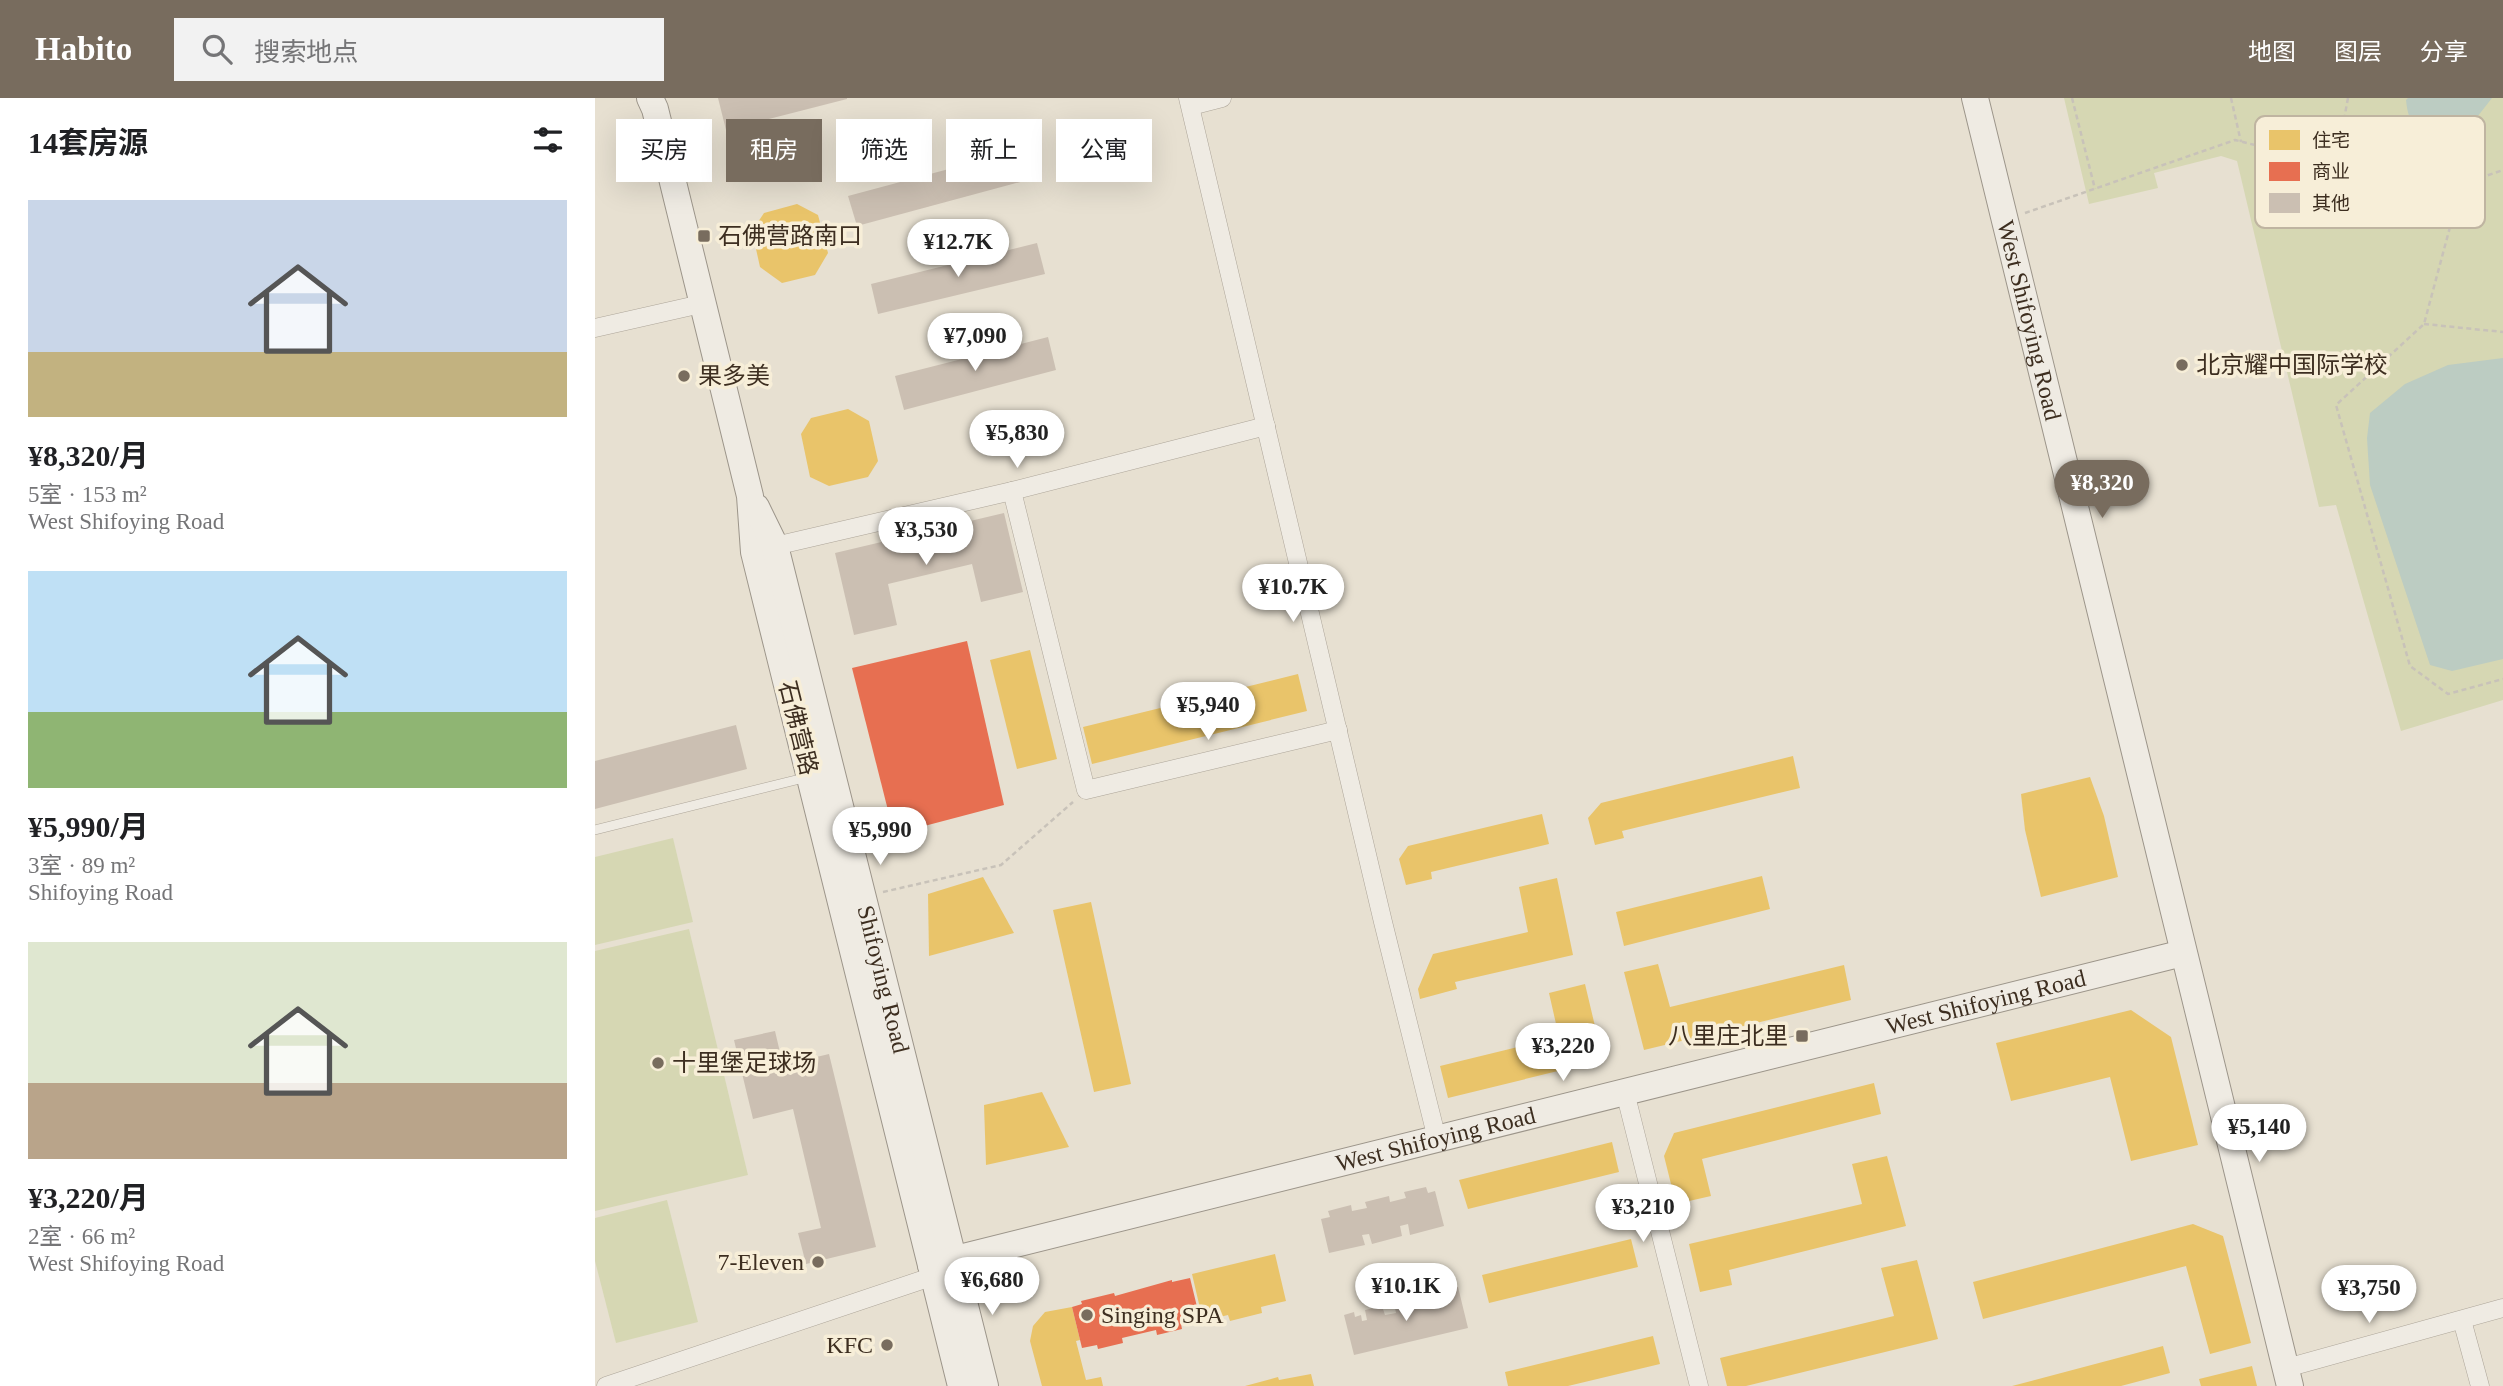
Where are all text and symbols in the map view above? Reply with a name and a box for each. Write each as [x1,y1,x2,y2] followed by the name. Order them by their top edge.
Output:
[174,18,664,81] search box
[198,30,236,68] icon: search
[35,31,132,67] text: Habito
[254,38,358,67] text: 搜索地点
[2248,39,2296,65] text: 地图
[2334,39,2382,65] text: 图层
[2420,39,2468,65] text: 分享
[2255,116,2485,228] legend
[616,119,712,182] chip: 买房
[726,119,822,182] chip: 租房
[836,119,932,182] chip: 筛选
[946,119,1042,182] chip: 新上
[1056,119,1152,182] chip: 公寓
[529,121,567,159] icon: filters
[28,126,148,159] text: 14套房源
[2312,130,2350,151] text: 住宅
[2312,161,2350,182] text: 商业
[2312,193,2350,214] text: 其他
[1992,218,2066,423] street label: West Shifoying Road
[901,220,1015,279] pin: ¥12.7K
[718,223,862,249] place label: 石佛营路南口
[696,228,712,244] marker: 石佛营路南口
[923,229,993,254] text: ¥12.7K
[235,246,361,372] icon: home
[918,314,1032,373] pin: ¥7,090
[943,323,1007,348] text: ¥7,090
[2196,352,2388,378] place label: 北京耀中国际学校
[2174,357,2190,373] marker: 北京耀中国际学校
[698,363,770,389] place label: 果多美
[676,368,692,384] marker: 果多美
[960,410,1074,470] pin: ¥5,830
[985,420,1049,445] text: ¥5,830
[28,439,149,472] text: ¥8,320/月
[2045,460,2159,520] pin: ¥8,320
[2070,470,2134,495] text: ¥8,320
[28,482,147,507] text: 5室 · 153 m²
[869,508,983,567] pin: ¥3,530
[28,509,224,534] text: West Shifoying Road
[894,517,958,542] text: ¥3,530
[1236,564,1350,624] pin: ¥10.7K
[1258,574,1328,599] text: ¥10.7K
[235,617,361,743] icon: home
[774,678,822,778] street label: 石佛营路
[1151,682,1265,742] pin: ¥5,940
[1176,692,1240,717] text: ¥5,940
[823,808,937,867] pin: ¥5,990
[28,810,149,843] text: ¥5,990/月
[848,817,912,842] text: ¥5,990
[28,853,135,878] text: 3室 · 89 m²
[28,880,173,905] text: Shifoying Road
[852,903,914,1056] street label: Shifoying Road
[1883,965,2088,1040] street label: West Shifoying Road
[235,988,361,1114] icon: home
[1668,1023,1788,1049] place label: 八里庄北里
[1506,1024,1620,1083] pin: ¥3,220
[1794,1028,1810,1044] marker: 八里庄北里
[1531,1033,1595,1058] text: ¥3,220
[672,1050,816,1076] place label: 十里堡足球场
[650,1055,666,1071] marker: 十里堡足球场
[1333,1102,1538,1177] street label: West Shifoying Road
[2202,1104,2316,1164] pin: ¥5,140
[2227,1114,2291,1139] text: ¥5,140
[28,1181,149,1214] text: ¥3,220/月
[1586,1184,1700,1244] pin: ¥3,210
[1611,1194,1675,1219] text: ¥3,210
[28,1224,135,1249] text: 2室 · 66 m²
[717,1249,804,1275] place label: 7-Eleven
[28,1251,224,1276] text: West Shifoying Road
[810,1254,826,1270] marker: 7-Eleven
[935,1258,1049,1317] pin: ¥6,680
[1349,1264,1463,1323] pin: ¥10.1K
[2312,1266,2426,1325] pin: ¥3,750
[960,1267,1024,1292] text: ¥6,680
[1371,1273,1441,1298] text: ¥10.1K
[2337,1275,2401,1300] text: ¥3,750
[1101,1302,1224,1328] place label: Singing SPA
[1079,1307,1095,1323] marker: Singing SPA
[826,1332,873,1358] place label: KFC
[879,1337,895,1353] marker: KFC

